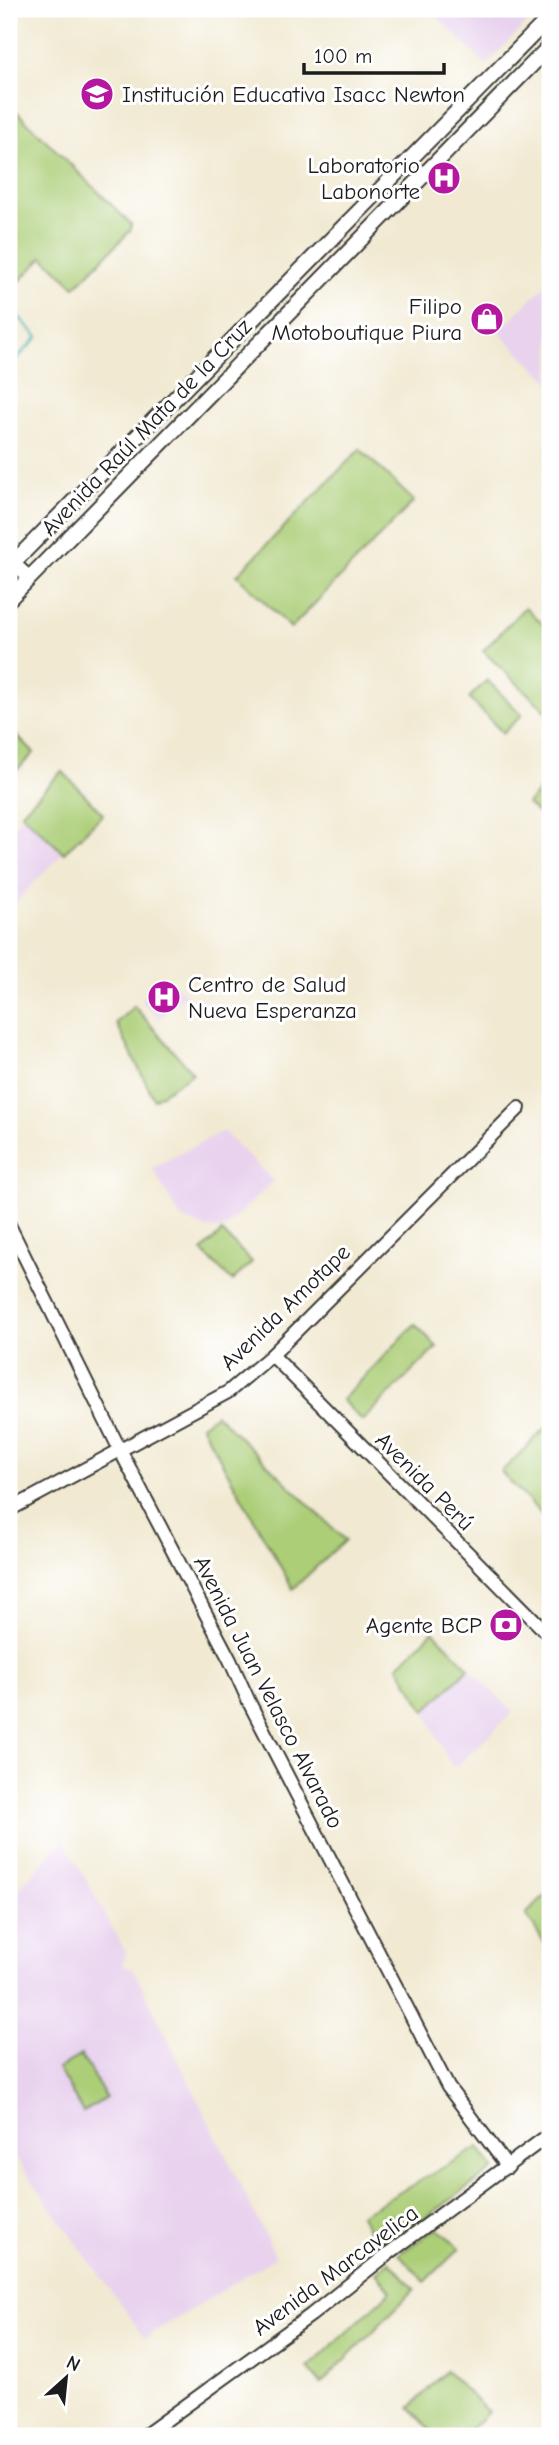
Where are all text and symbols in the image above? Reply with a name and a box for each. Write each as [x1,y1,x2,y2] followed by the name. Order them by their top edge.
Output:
[304,32,444,76] scale bar
[314,44,372,68] text: 100 m
[78,75,116,113] school or university icon: Institución Educativa Isacc Newton
[122,81,465,108] place label: Institución Educativa Isacc Newton
[307,152,420,205] place label: Laboratorio Labonorte
[425,159,463,197] hospital icon: Laboratorio Labonorte
[271,293,462,346] place label: Filipo Motoboutique Piura
[468,300,506,338] shop icon: Filipo Motoboutique Piura
[36,313,257,541] street label: Avenida Raúl Mata de la Cruz
[188,971,357,1024] place label: Centro de Salud Nueva Esperanza
[145,978,183,1016] hospital icon: Centro de Salud Nueva Esperanza
[215,1239,356,1376] street label: Avenida Amotape
[370,1427,479,1536] street label: Avenida Perú
[188,1551,349,1833] street label: Avenida Juan Velasco Alvarado
[487,1606,525,1644] bank icon: Agente BCP
[366,1612,482,1639] place label: Agente BCP
[247,2199,423,2341] street label: Avenida Marcavelica
[32,2344,102,2414] north arrow
[63,2351,84,2376] text: N

